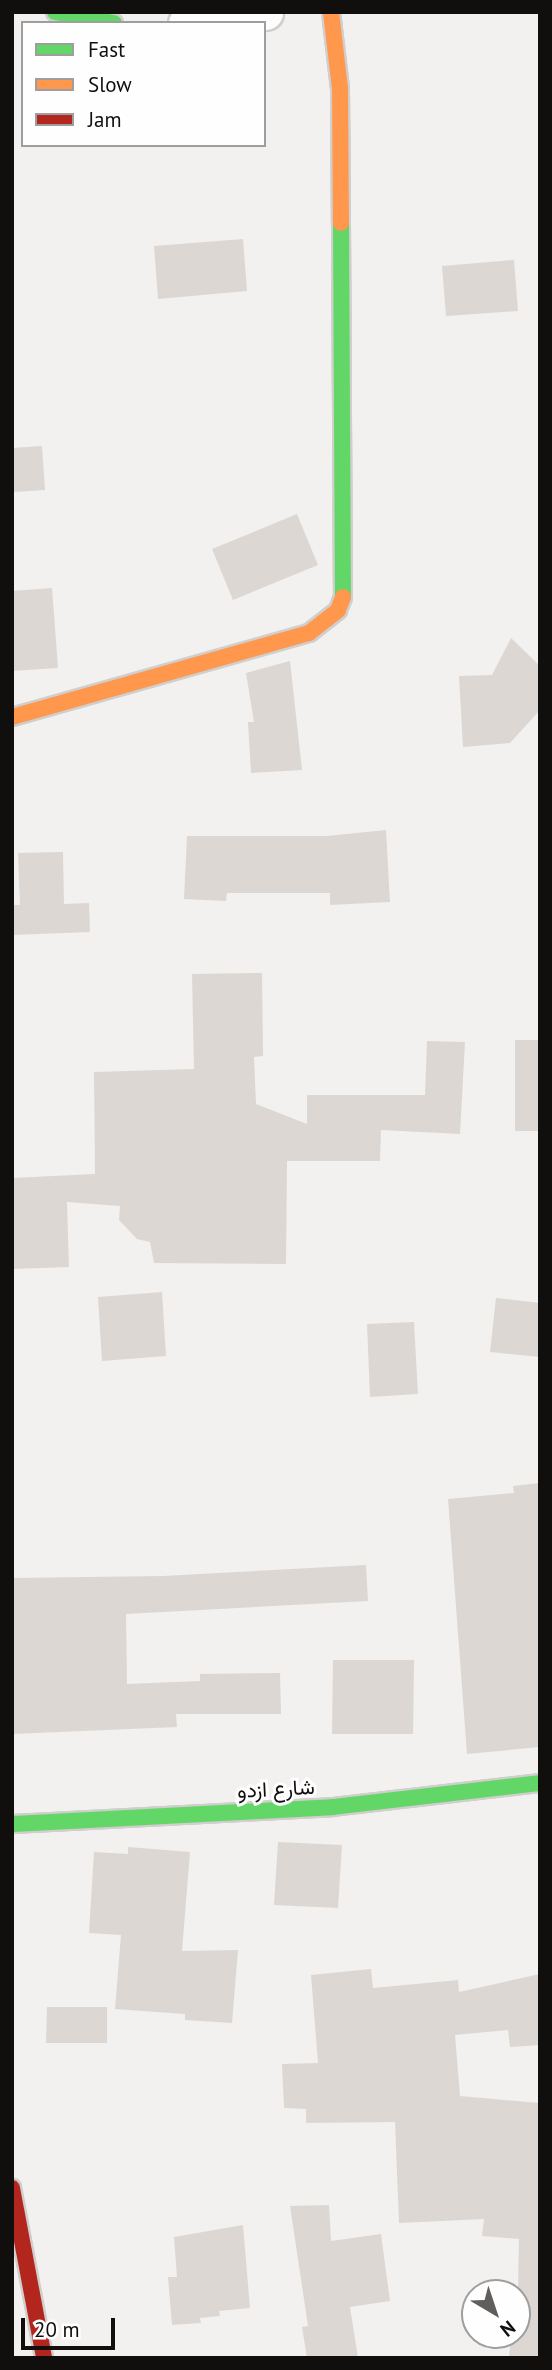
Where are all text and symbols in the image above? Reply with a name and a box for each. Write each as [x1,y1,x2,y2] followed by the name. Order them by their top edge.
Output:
[21,21,266,147] legend
[88,36,125,63] text: Fast
[88,71,132,98] text: Slow
[88,106,122,133] text: Jam
[237,1774,315,1804] street label: شارع ازدو
[461,2279,531,2349] north arrow
[24,2304,119,2348] scale bar
[34,2316,80,2343] text: 20 m
[496,2316,520,2342] text: N

